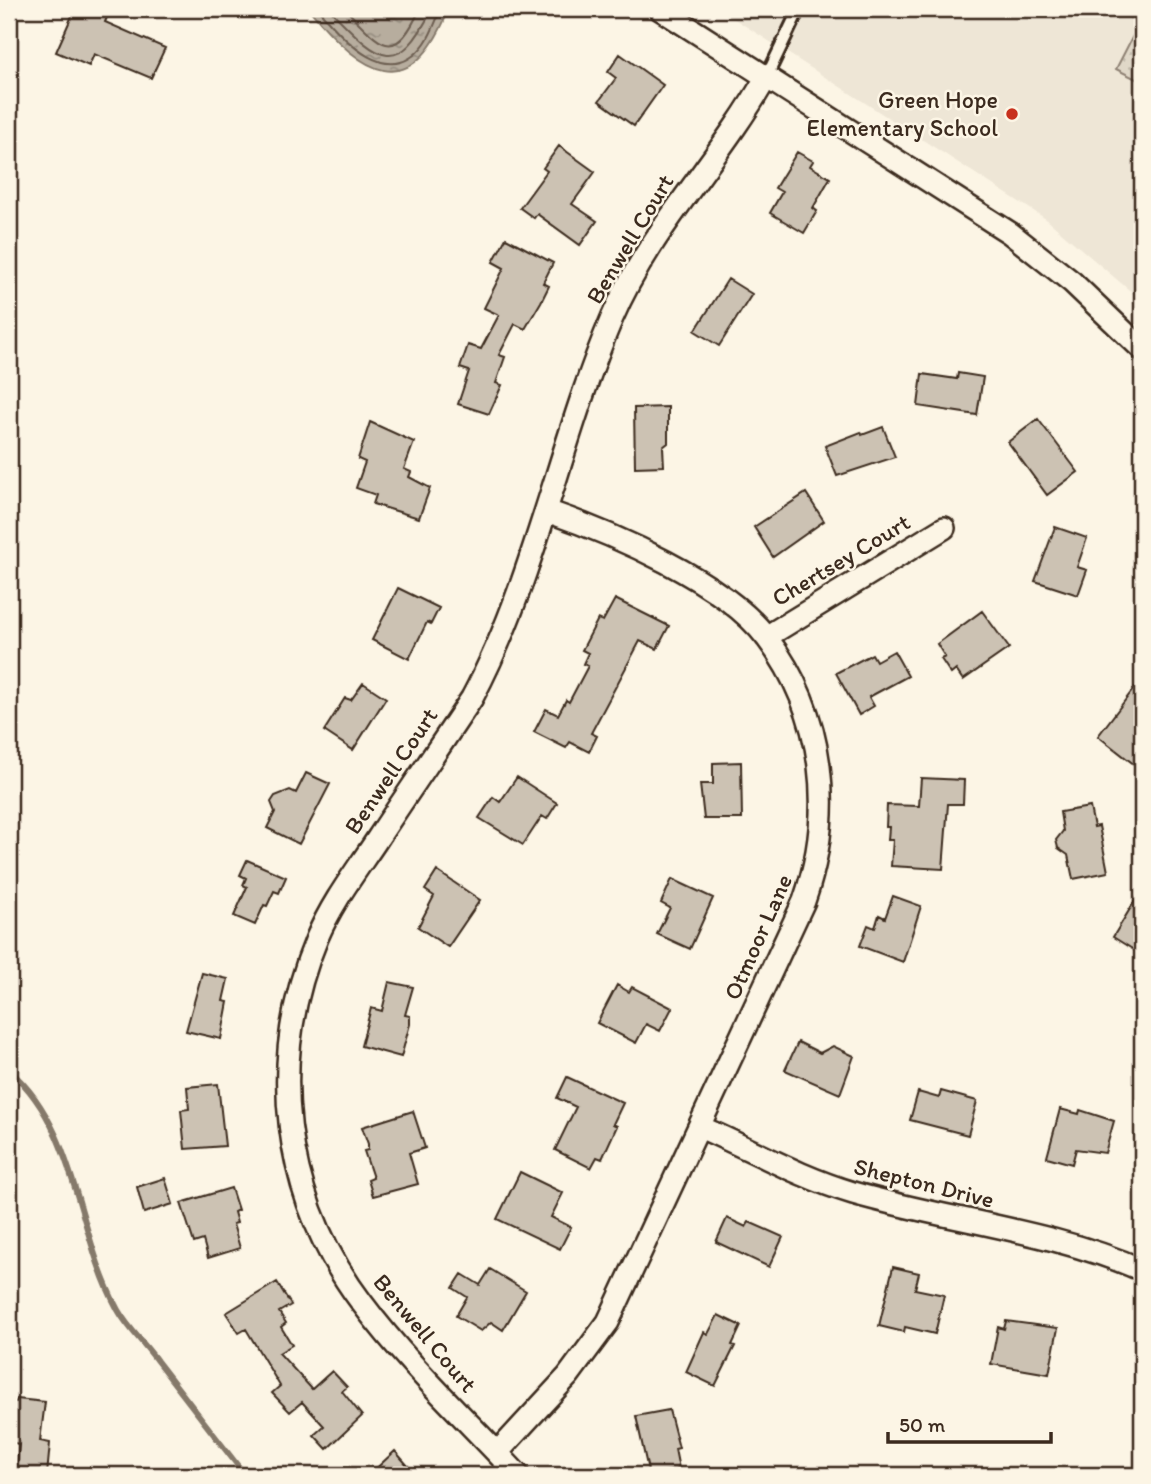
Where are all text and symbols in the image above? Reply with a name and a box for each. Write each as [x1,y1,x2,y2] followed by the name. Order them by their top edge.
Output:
[807,85,998,142] place label: Green Hope Elementary School
[1004,106,1020,122] marker: Green Hope Elementary School
[579,169,680,309] street label: Benwell Court
[766,507,915,612] street label: Chertsey Court
[338,702,443,839] street label: Benwell Court
[717,869,798,1004] street label: Otmoor Lane
[851,1151,997,1214] street label: Shepton Drive
[367,1267,483,1398] street label: Benwell Court
[888,1400,1051,1444] scale bar
[899,1412,946,1437] text: 50 m

